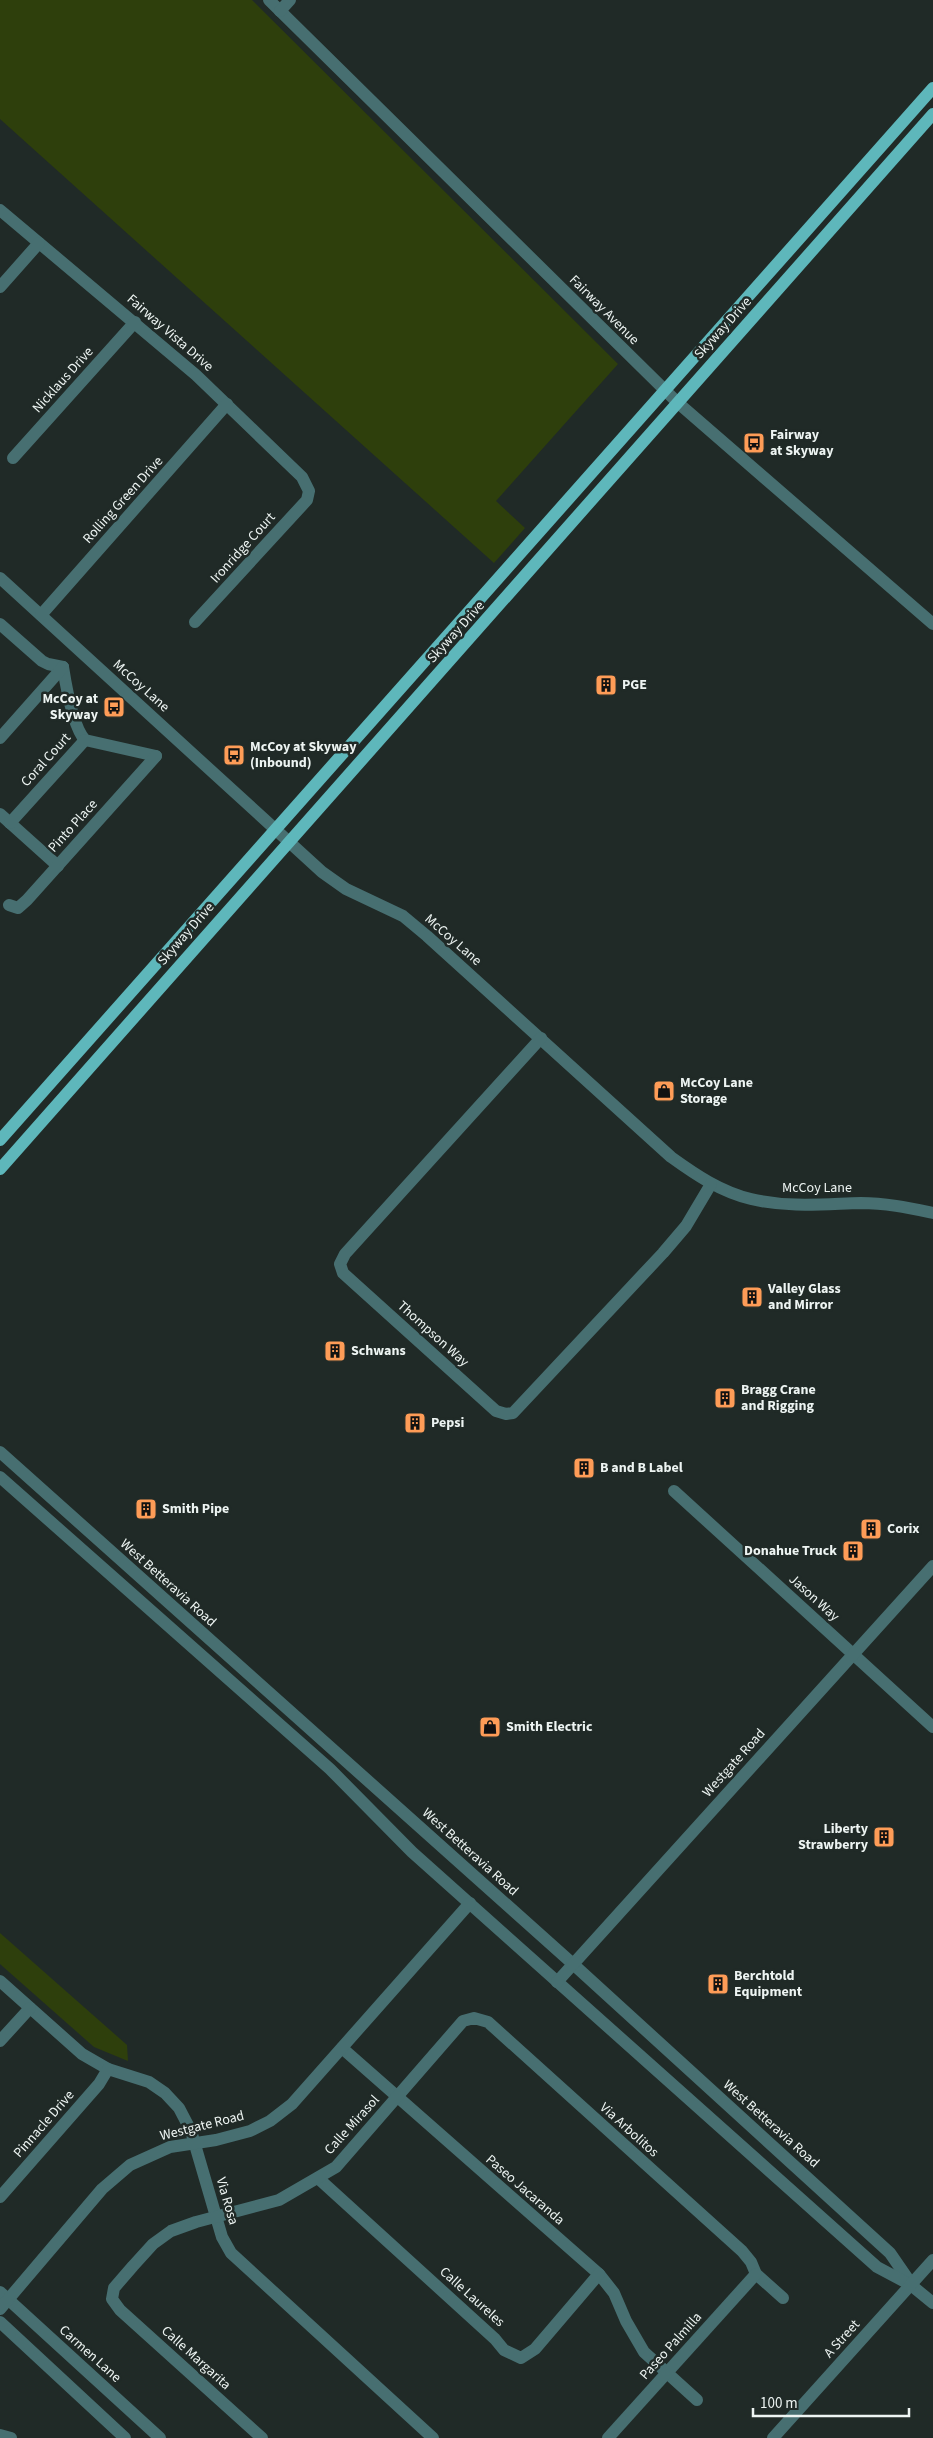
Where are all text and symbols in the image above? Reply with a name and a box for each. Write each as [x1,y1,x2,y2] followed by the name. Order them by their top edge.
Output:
[565,271,643,349] street label: Fairway Avenue
[122,290,218,376] street label: Fairway Vista Drive
[690,292,756,364] street label: Skyway Drive
[28,342,98,418] street label: Nicklaus Drive
[770,425,834,461] place label: Fairway at Skyway
[742,431,766,455] bus stop icon: Fairway at Skyway
[78,452,168,548] street label: Rolling Green Drive
[206,508,280,588] street label: Ironridge Court
[423,596,489,668] street label: Skyway Drive
[108,655,174,717] street label: McCoy Lane
[594,673,618,697] building icon: PGE
[622,675,647,695] place label: PGE
[42,689,99,725] place label: McCoy at Skyway
[102,695,126,719] bus stop icon: McCoy at Skyway
[16,728,76,791] street label: Coral Court
[250,737,357,773] place label: McCoy at Skyway (Inbound)
[222,743,246,767] bus stop icon: McCoy at Skyway (Inbound)
[44,795,102,857] street label: Pinto Place
[153,898,219,970] street label: Skyway Drive
[420,910,486,971] street label: McCoy Lane
[680,1073,753,1109] place label: McCoy Lane Storage
[652,1079,676,1103] shop icon: McCoy Lane Storage
[782,1178,852,1198] street label: McCoy Lane
[767,1279,841,1315] place label: Valley Glass and Mirror
[740,1285,764,1309] building icon: Valley Glass and Mirror
[393,1296,474,1372] street label: Thompson Way
[323,1339,347,1363] building icon: Schwans
[351,1341,406,1361] place label: Schwans
[741,1380,816,1416] place label: Bragg Crane and Rigging
[713,1386,737,1410] building icon: Bragg Crane and Rigging
[403,1411,427,1435] building icon: Pepsi
[431,1413,464,1433] place label: Pepsi
[572,1456,596,1480] building icon: B and B Label
[600,1458,683,1478] place label: B and B Label
[134,1497,158,1521] building icon: Smith Pipe
[162,1499,229,1519] place label: Smith Pipe
[859,1517,883,1541] building icon: Corix
[887,1519,920,1539] place label: Corix
[115,1534,221,1632] street label: West Betteravia Road
[841,1539,865,1563] building icon: Donahue Truck
[744,1541,837,1561] place label: Donahue Truck
[784,1570,844,1626] street label: Jason Way
[478,1715,502,1739] shop icon: Smith Electric
[506,1717,593,1737] place label: Smith Electric
[698,1724,770,1802] street label: Westgate Road
[417,1803,523,1901] street label: West Betteravia Road
[798,1819,869,1855] place label: Liberty Strawberry
[872,1825,896,1849] building icon: Liberty Strawberry
[734,1966,803,2002] place label: Berchtold Equipment
[706,1972,730,1996] building icon: Berchtold Equipment
[718,2075,824,2173] street label: West Betteravia Road
[9,2086,79,2162] street label: Pinnacle Drive
[320,2090,385,2159] street label: Calle Mirasol
[595,2098,663,2162] street label: Via Arbolitos
[158,2106,246,2146] street label: Westgate Road
[481,2150,569,2230] street label: Paseo Jacaranda
[211,2175,243,2227] street label: Via Rosa
[435,2262,509,2332] street label: Calle Laureles
[635,2308,707,2384] street label: Paseo Palmilla
[819,2315,865,2363] street label: A Street
[55,2321,125,2387] street label: Carmen Lane
[157,2321,235,2395] street label: Calle Margarita
[753,2386,909,2418] scale bar
[760,2393,798,2414] text: 100 m

